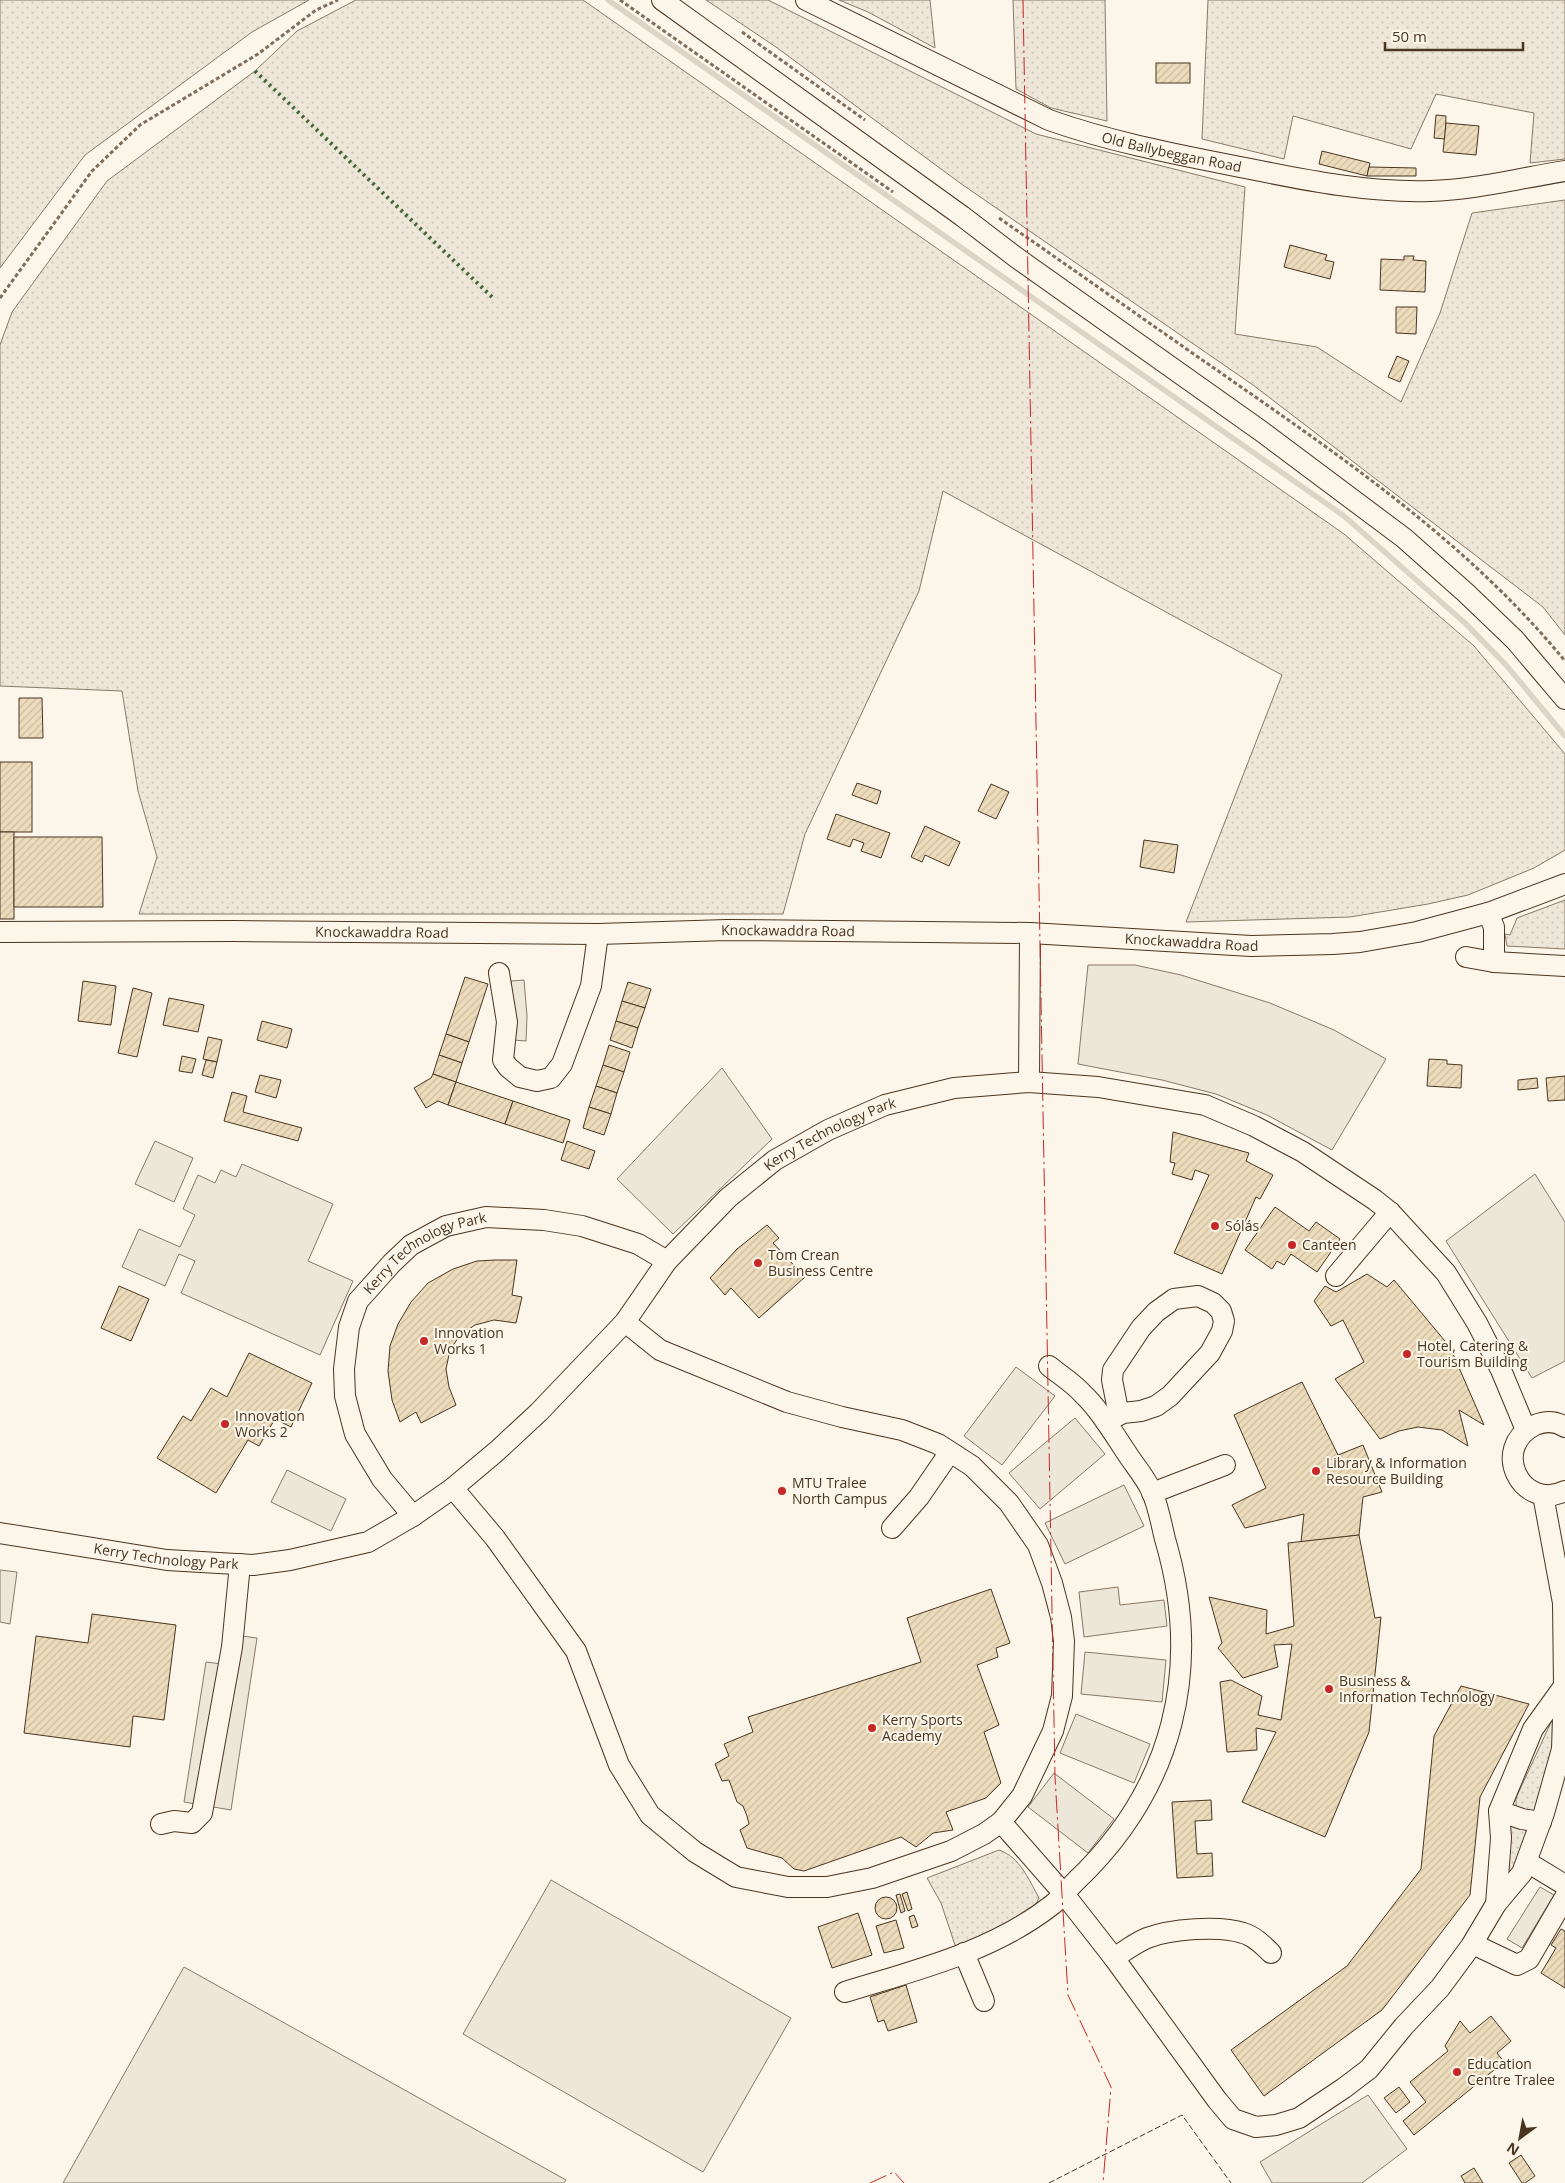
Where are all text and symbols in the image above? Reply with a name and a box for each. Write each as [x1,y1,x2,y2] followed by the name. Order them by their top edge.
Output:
[1385,20,1522,52] scale bar
[1392,26,1427,46] text: 50 m
[1100,127,1243,176] street label: Old Ballybeggan Road
[721,920,855,940] street label: Knockawaddra Road
[315,922,449,942] street label: Knockawaddra Road
[1124,929,1259,955] street label: Knockawaddra Road
[759,1093,898,1175] street label: Kerry Technology Park
[359,1207,489,1298] street label: Kerry Technology Park
[1225,1216,1259,1235] place label: Sólás
[1209,1220,1221,1232] marker: Sólás
[1302,1235,1356,1254] place label: Canteen
[1286,1239,1298,1251] marker: Canteen
[768,1245,873,1280] place label: Tom Crean Business Centre
[752,1257,764,1269] marker: Tom Crean Business Centre
[434,1323,504,1358] place label: Innovation Works 1
[418,1335,430,1347] marker: Innovation Works 1
[1417,1336,1529,1371] place label: Hotel, Catering & Tourism Building
[1401,1348,1413,1360] marker: Hotel, Catering & Tourism Building
[235,1406,305,1441] place label: Innovation Works 2
[219,1418,231,1430] marker: Innovation Works 2
[1326,1453,1467,1488] place label: Library & Information Resource Building
[1310,1465,1322,1477] marker: Library & Information Resource Building
[792,1473,888,1508] place label: MTU Tralee North Campus
[776,1485,788,1497] marker: MTU Tralee North Campus
[92,1538,240,1573] street label: Kerry Technology Park
[1339,1671,1496,1706] place label: Business & Information Technology
[1323,1683,1335,1695] marker: Business & Information Technology
[882,1710,963,1745] place label: Kerry Sports Academy
[866,1722,878,1734] marker: Kerry Sports Academy
[1467,2054,1555,2089] place label: Education Centre Tralee
[1451,2066,1463,2078] marker: Education Centre Tralee
[1495,2113,1545,2163] north arrow
[1503,2138,1523,2161] text: N

